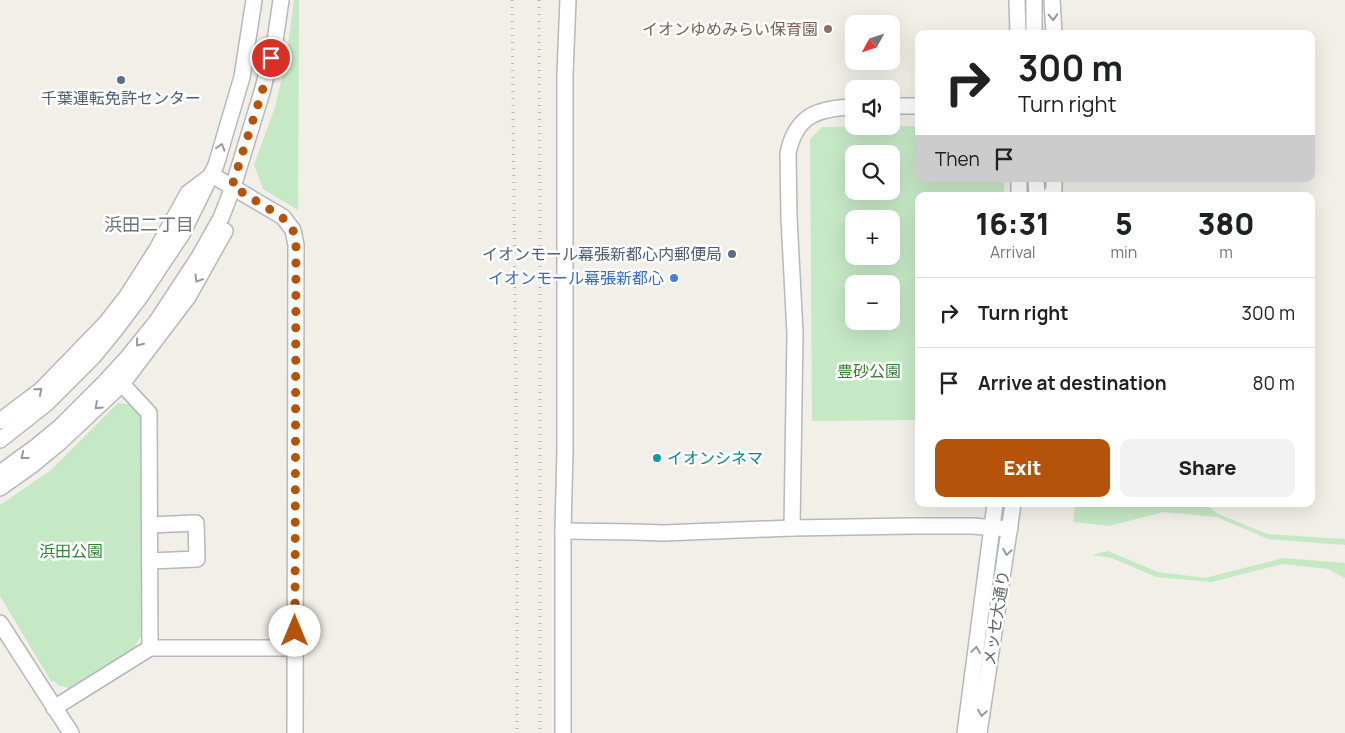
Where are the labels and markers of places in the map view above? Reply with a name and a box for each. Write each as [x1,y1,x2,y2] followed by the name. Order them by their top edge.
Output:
[642,18,818,40] place label: イオンゆめみらい保育園
[822,23,834,35] marker: イオンゆめみらい保育園
[250,37,292,79] pin
[115,74,127,86] marker: 千葉運転免許センター
[41,87,201,109] place label: 千葉運転免許センター
[482,243,722,265] place label: イオンモール幕張新都心内郵便局
[726,248,738,260] marker: イオンモール幕張新都心内郵便局
[488,267,664,289] place label: イオンモール幕張新都心
[668,272,680,284] marker: イオンモール幕張新都心
[667,447,763,469] place label: イオンシネマ
[651,452,663,464] marker: イオンシネマ

